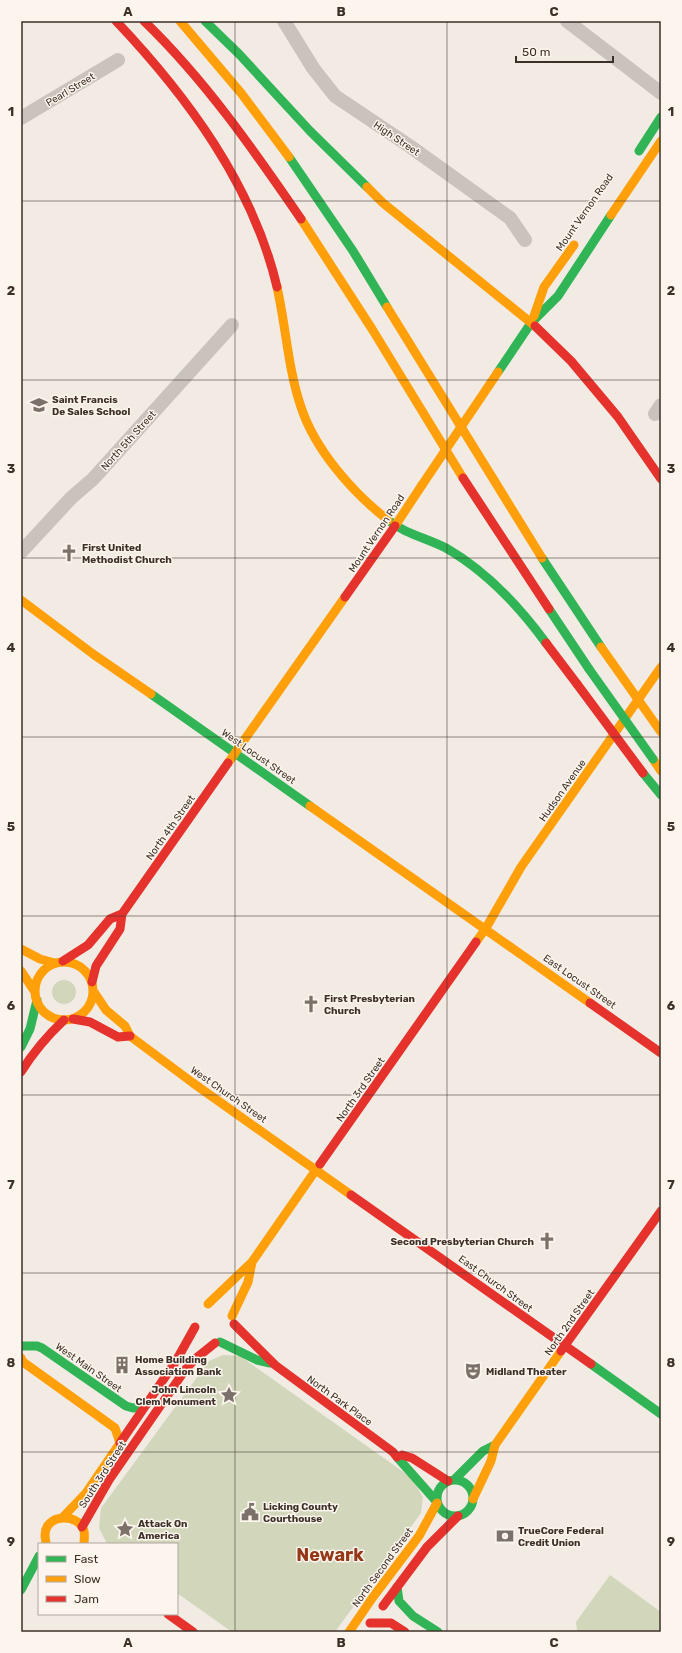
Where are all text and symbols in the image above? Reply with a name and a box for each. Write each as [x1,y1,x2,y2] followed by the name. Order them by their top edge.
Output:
[123,4,133,19] text: A
[336,4,346,19] text: B
[549,4,559,19] text: C
[516,38,613,64] scale bar
[522,45,550,59] text: 50 m
[44,70,97,109] street label: Pearl Street
[8,104,14,119] text: 1
[668,104,674,119] text: 1
[371,119,422,159] street label: High Street
[554,172,616,253] street label: Mount Vernon Road
[7,283,15,298] text: 2
[667,283,675,298] text: 2
[52,394,130,418] place label: Saint Francis De Sales School
[29,395,49,415] school or university icon: Saint Francis De Sales School
[99,408,159,473] street label: North 5th Street
[7,461,16,476] text: 3
[667,461,676,476] text: 3
[346,492,407,575] street label: Mount Vernon Road
[82,542,172,566] place label: First United Methodist Church
[59,543,79,563] church icon: First United Methodist Church
[7,640,16,655] text: 4
[667,640,676,655] text: 4
[219,727,298,787] street label: West Locust Street
[537,757,589,824] street label: Hudson Avenue
[144,793,198,862] street label: North 4th Street
[7,819,15,834] text: 5
[667,819,675,834] text: 5
[541,952,618,1012] street label: East Locust Street
[324,993,415,1017] place label: First Presbyterian Church
[301,994,321,1014] church icon: First Presbyterian Church
[7,998,16,1013] text: 6
[667,998,676,1013] text: 6
[334,1055,388,1124] street label: North 3rd Street
[188,1064,269,1126] street label: West Church Street
[7,1177,15,1192] text: 7
[667,1177,675,1192] text: 7
[537,1231,557,1251] church icon: Second Presbyterian Church
[390,1236,534,1248] place label: Second Presbyterian Church
[456,1253,535,1315] street label: East Church Street
[542,1287,597,1358] street label: North 2nd Street
[53,1340,124,1395] street label: West Main Street
[135,1354,222,1378] place label: Home Building Association Bank
[7,1355,16,1370] text: 8
[112,1355,132,1375] building icon: Home Building Association Bank
[667,1355,676,1370] text: 8
[463,1361,483,1381] theatre icon: Midland Theater
[486,1366,567,1378] place label: Midland Theater
[304,1373,375,1429] street label: North Park Place
[136,1384,216,1408] place label: John Lincoln Clem Monument
[219,1385,239,1405] place icon: John Lincoln Clem Monument
[77,1439,129,1510] street label: South 3rd Street
[263,1501,338,1525] place label: Licking County Courthouse
[240,1502,260,1522] public building icon: Licking County Courthouse
[138,1518,187,1542] place label: Attack On America
[115,1519,135,1539] place icon: Attack On America
[350,1525,416,1610] street label: North Second Street
[518,1525,604,1549] place label: TrueCore Federal Credit Union
[495,1526,515,1546] bank icon: TrueCore Federal Credit Union
[7,1534,15,1549] text: 9
[667,1534,675,1549] text: 9
[38,1543,178,1615] legend
[296,1544,364,1566] district label: Newark
[74,1552,98,1566] text: Fast
[74,1572,101,1586] text: Slow
[74,1592,99,1606] text: Jam
[123,1635,133,1650] text: A
[336,1635,346,1650] text: B
[549,1635,559,1650] text: C

